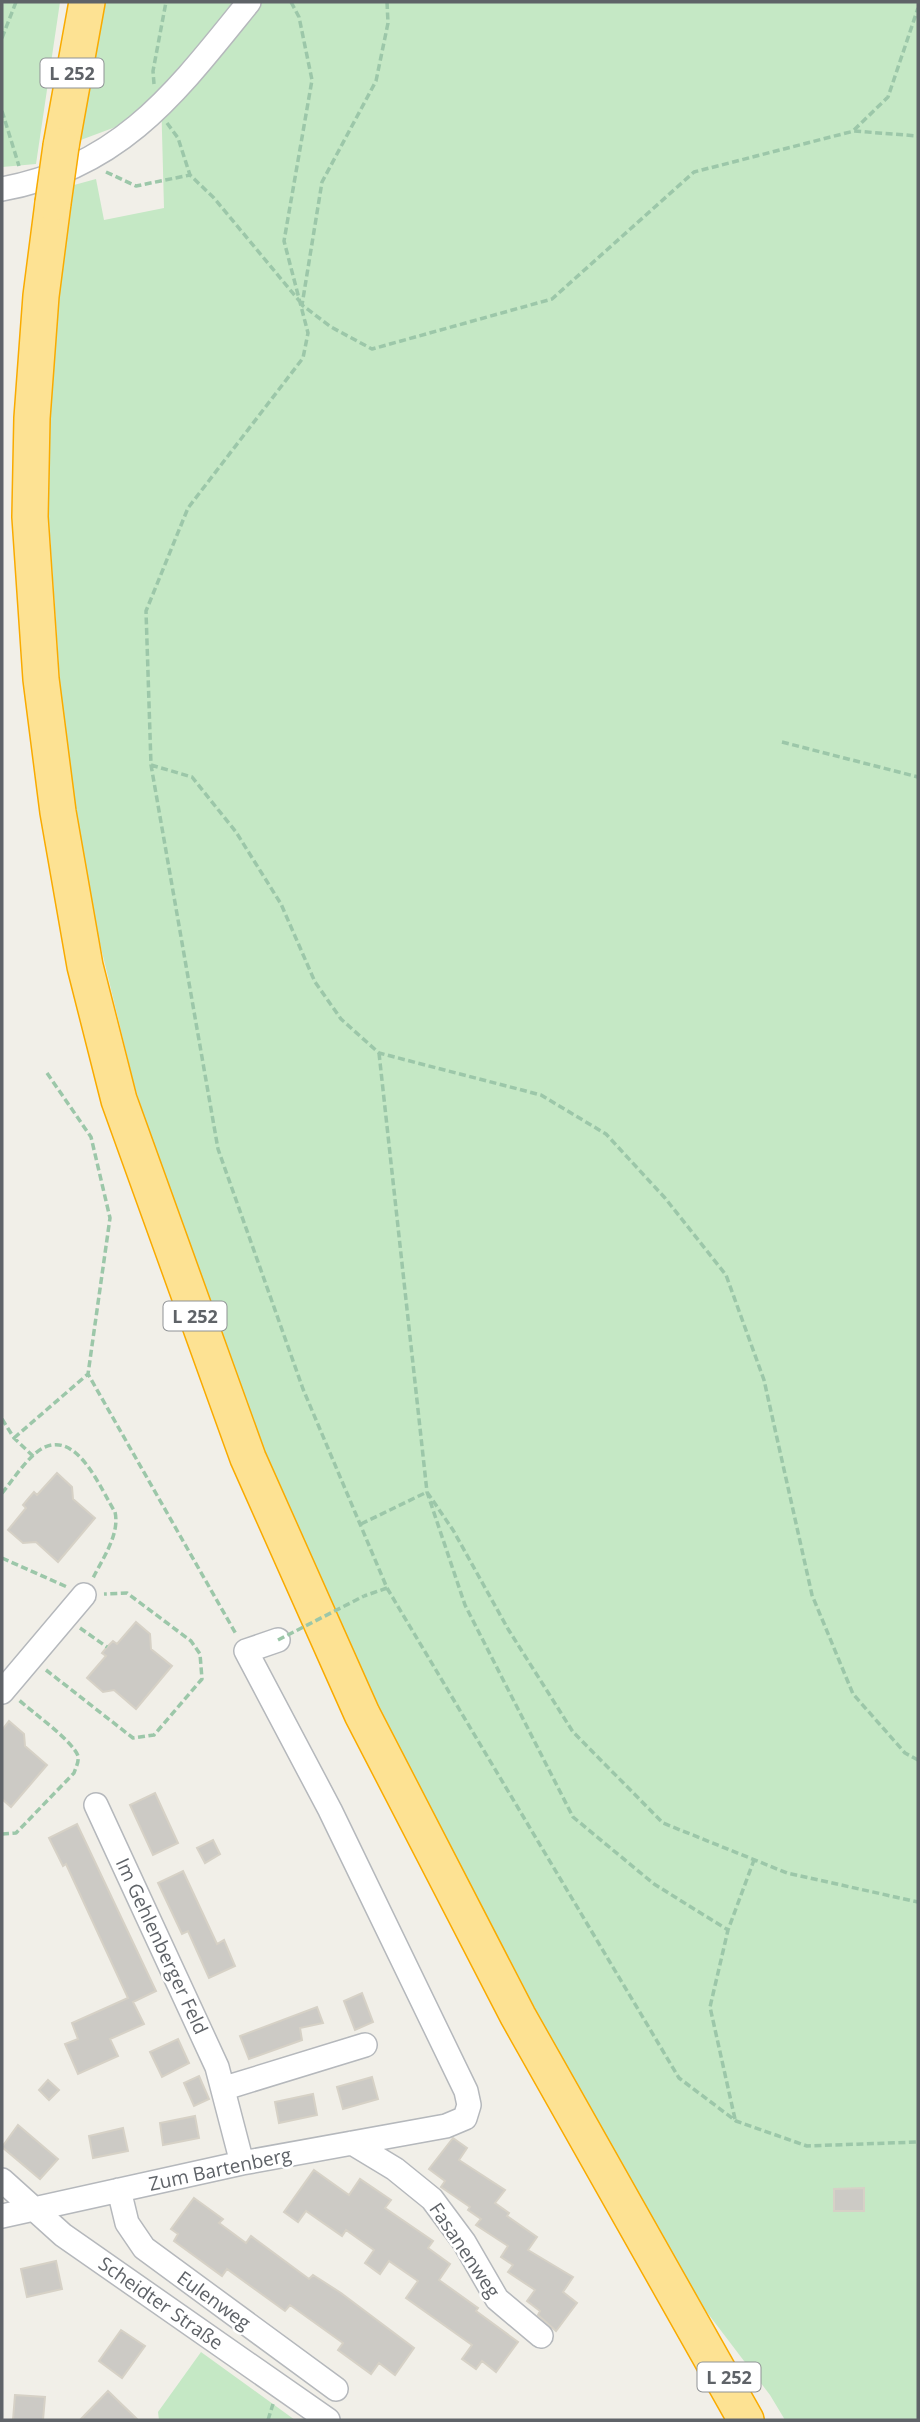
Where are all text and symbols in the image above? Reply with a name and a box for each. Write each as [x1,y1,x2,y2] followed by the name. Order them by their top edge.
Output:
[41,58,104,88] road number: L 252
[164,1302,227,1330] road number: L 252
[110,1854,214,2038] street label: Im Gehlenberger Feld
[146,2141,294,2197] street label: Zum Bartenberg
[424,2197,506,2303] street label: Fasanenweg
[94,2250,228,2356] street label: Scheidter Straße
[172,2264,256,2336] street label: Eulenweg
[698,2362,760,2392] road number: L 252

